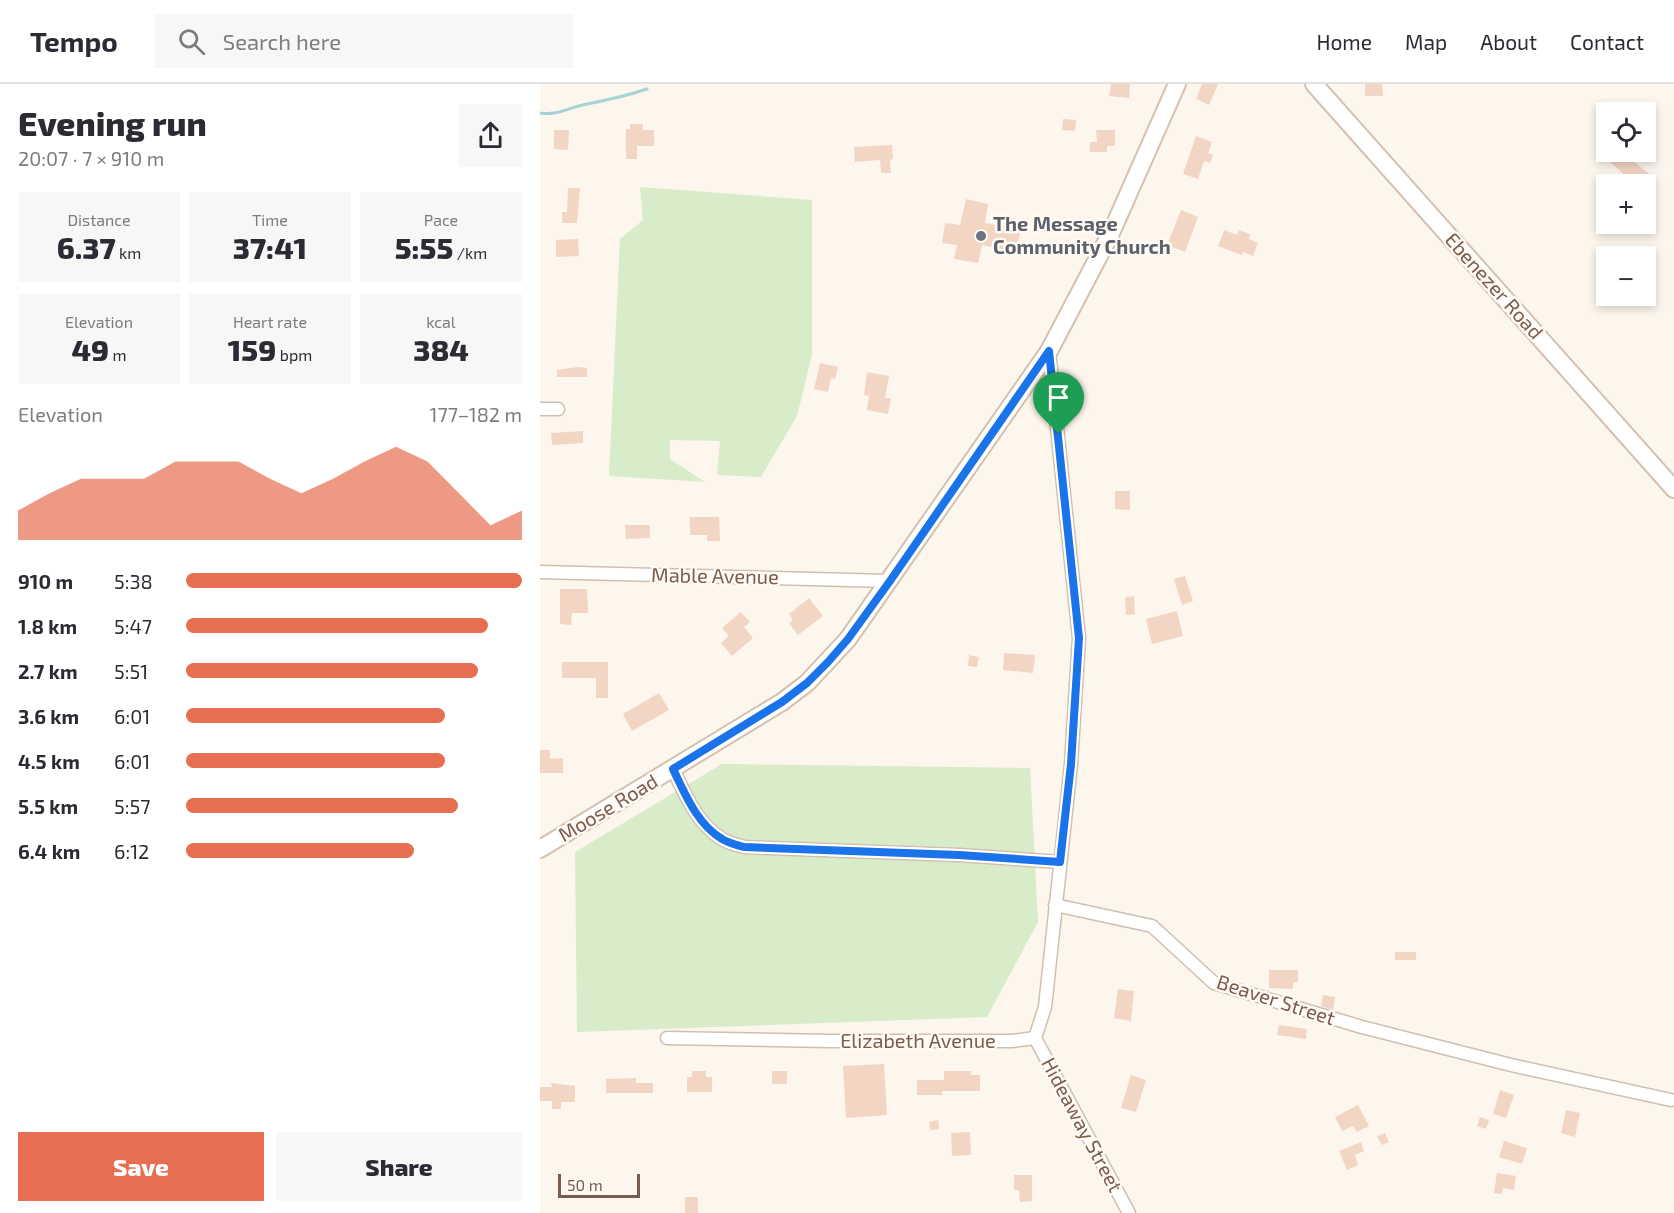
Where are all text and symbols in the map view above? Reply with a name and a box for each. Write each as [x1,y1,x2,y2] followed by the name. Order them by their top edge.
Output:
[154,14,574,68] search box
[30,24,118,58] text: Tempo
[175,25,208,58] icon: search
[223,28,341,54] text: Search here
[1316,29,1372,54] text: Home
[1405,29,1447,54] text: Map
[1480,29,1537,54] text: About
[1570,29,1644,54] text: Contact
[1596,102,1656,306] map controls
[1596,102,1656,162] button: locate
[18,103,207,143] text: Evening run
[459,104,522,167] button: share
[18,146,164,170] text: 20:07 · 7 × 910 m
[1596,174,1656,234] button: +
[67,210,131,229] text: Distance
[252,210,288,229] text: Time
[424,210,458,229] text: Pace
[993,211,1171,259] place label: The Message Community Church
[1441,227,1549,343] street label: Ebenezer Road
[57,229,116,265] text: 6.37
[233,229,307,265] text: 37:41
[395,229,453,265] text: 5:55
[974,229,988,243] marker: The Message Community Church
[116,243,141,262] text: km
[453,243,487,262] text: /km
[1596,246,1656,306] button: −
[65,312,133,331] text: Elevation
[233,312,307,331] text: Heart rate
[426,312,456,331] text: kcal
[71,331,109,367] text: 49
[228,331,276,367] text: 159
[413,331,469,367] text: 384
[109,345,127,364] text: m
[276,345,312,364] text: bpm
[1033,372,1084,434] pin
[1042,381,1075,414] icon: arrive
[18,402,103,426] text: Elevation
[429,402,522,426] text: 177–182 m
[651,562,779,588] street label: Mable Avenue
[18,569,73,593] text: 910 m
[114,569,153,593] text: 5:38
[18,614,77,638] text: 1.8 km
[114,614,152,638] text: 5:47
[18,659,78,683] text: 2.7 km
[114,659,148,683] text: 5:51
[18,704,79,728] text: 3.6 km
[114,704,150,728] text: 6:01
[18,749,80,773] text: 4.5 km
[114,749,150,773] text: 6:01
[553,768,662,846] street label: Moose Road
[18,794,78,818] text: 5.5 km
[114,794,150,818] text: 5:57
[18,839,80,863] text: 6.4 km
[114,839,149,863] text: 6:12
[1214,969,1339,1030] street label: Beaver Street
[840,1028,996,1052] street label: Elizabeth Avenue
[1037,1053,1129,1196] street label: Hideaway Street
[18,1132,264,1201] button: Save
[276,1132,522,1201] button: Share
[558,1171,640,1198] scale bar
[567,1175,603,1194] text: 50 m

